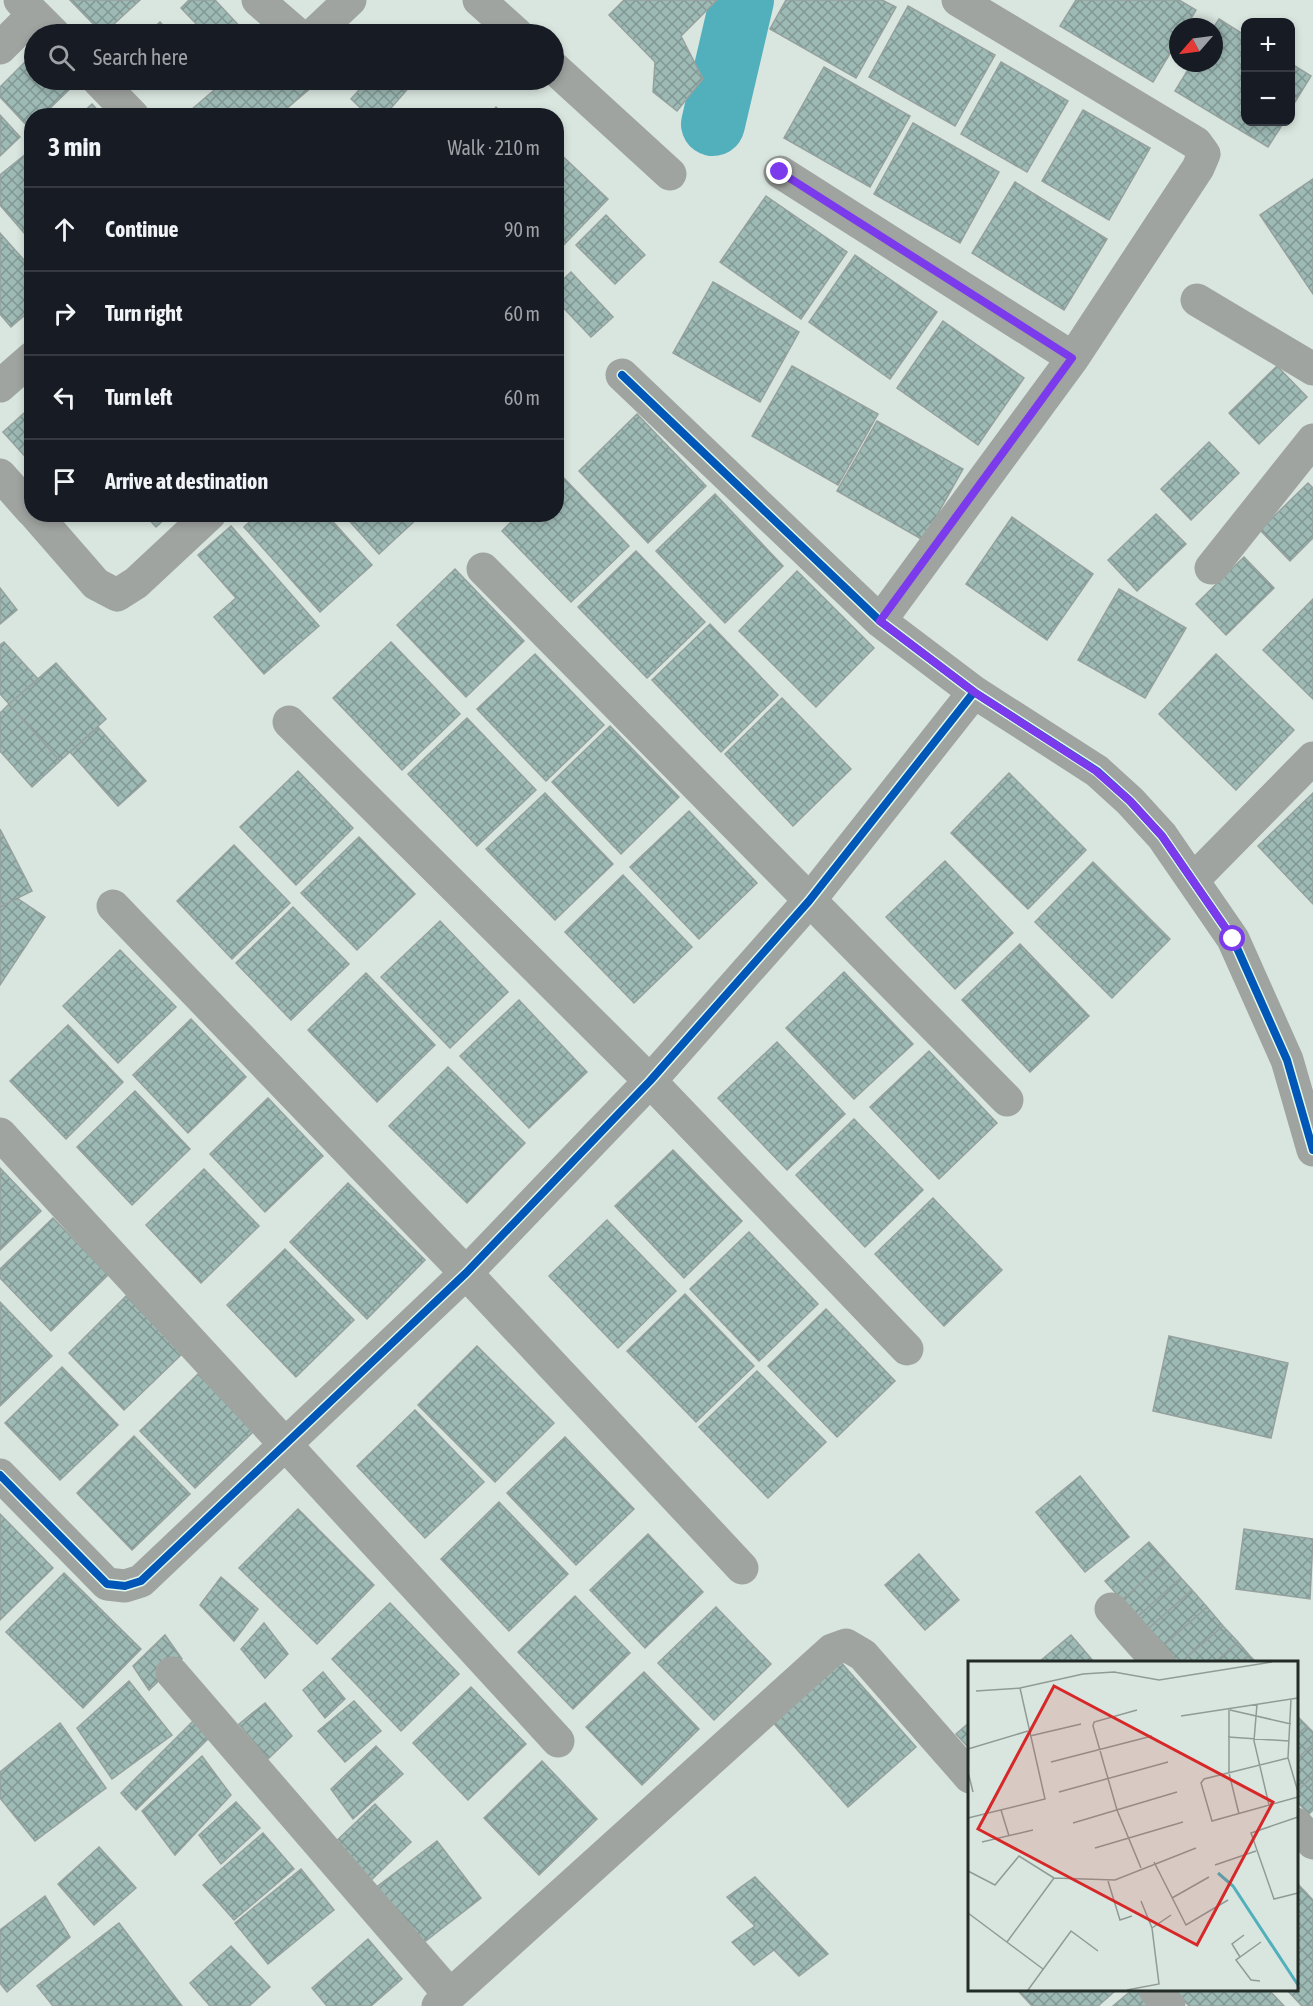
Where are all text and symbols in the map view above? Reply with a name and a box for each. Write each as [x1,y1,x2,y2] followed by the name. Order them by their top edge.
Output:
[1169,18,1223,72] north arrow
[1241,18,1295,126] map controls
[1241,18,1295,72] button: +
[24,24,564,90] search box
[45,41,78,74] icon: search
[93,44,188,70] text: Search here
[1241,72,1295,126] button: −
[48,132,101,162] text: 3 min
[448,136,540,159] text: Walk · 210 m
[766,158,792,184] route end
[48,213,81,246] icon: ahead
[105,216,179,242] text: Continue
[504,218,540,241] text: 90 m
[48,297,81,330] icon: right
[105,300,182,326] text: Turn right
[504,302,540,325] text: 60 m
[48,381,81,414] icon: left
[105,384,172,410] text: Turn left
[504,386,540,409] text: 60 m
[48,465,81,498] icon: arrive
[105,468,268,494] text: Arrive at destination
[1219,925,1245,951] route start
[968,1661,1298,1991] inset map

